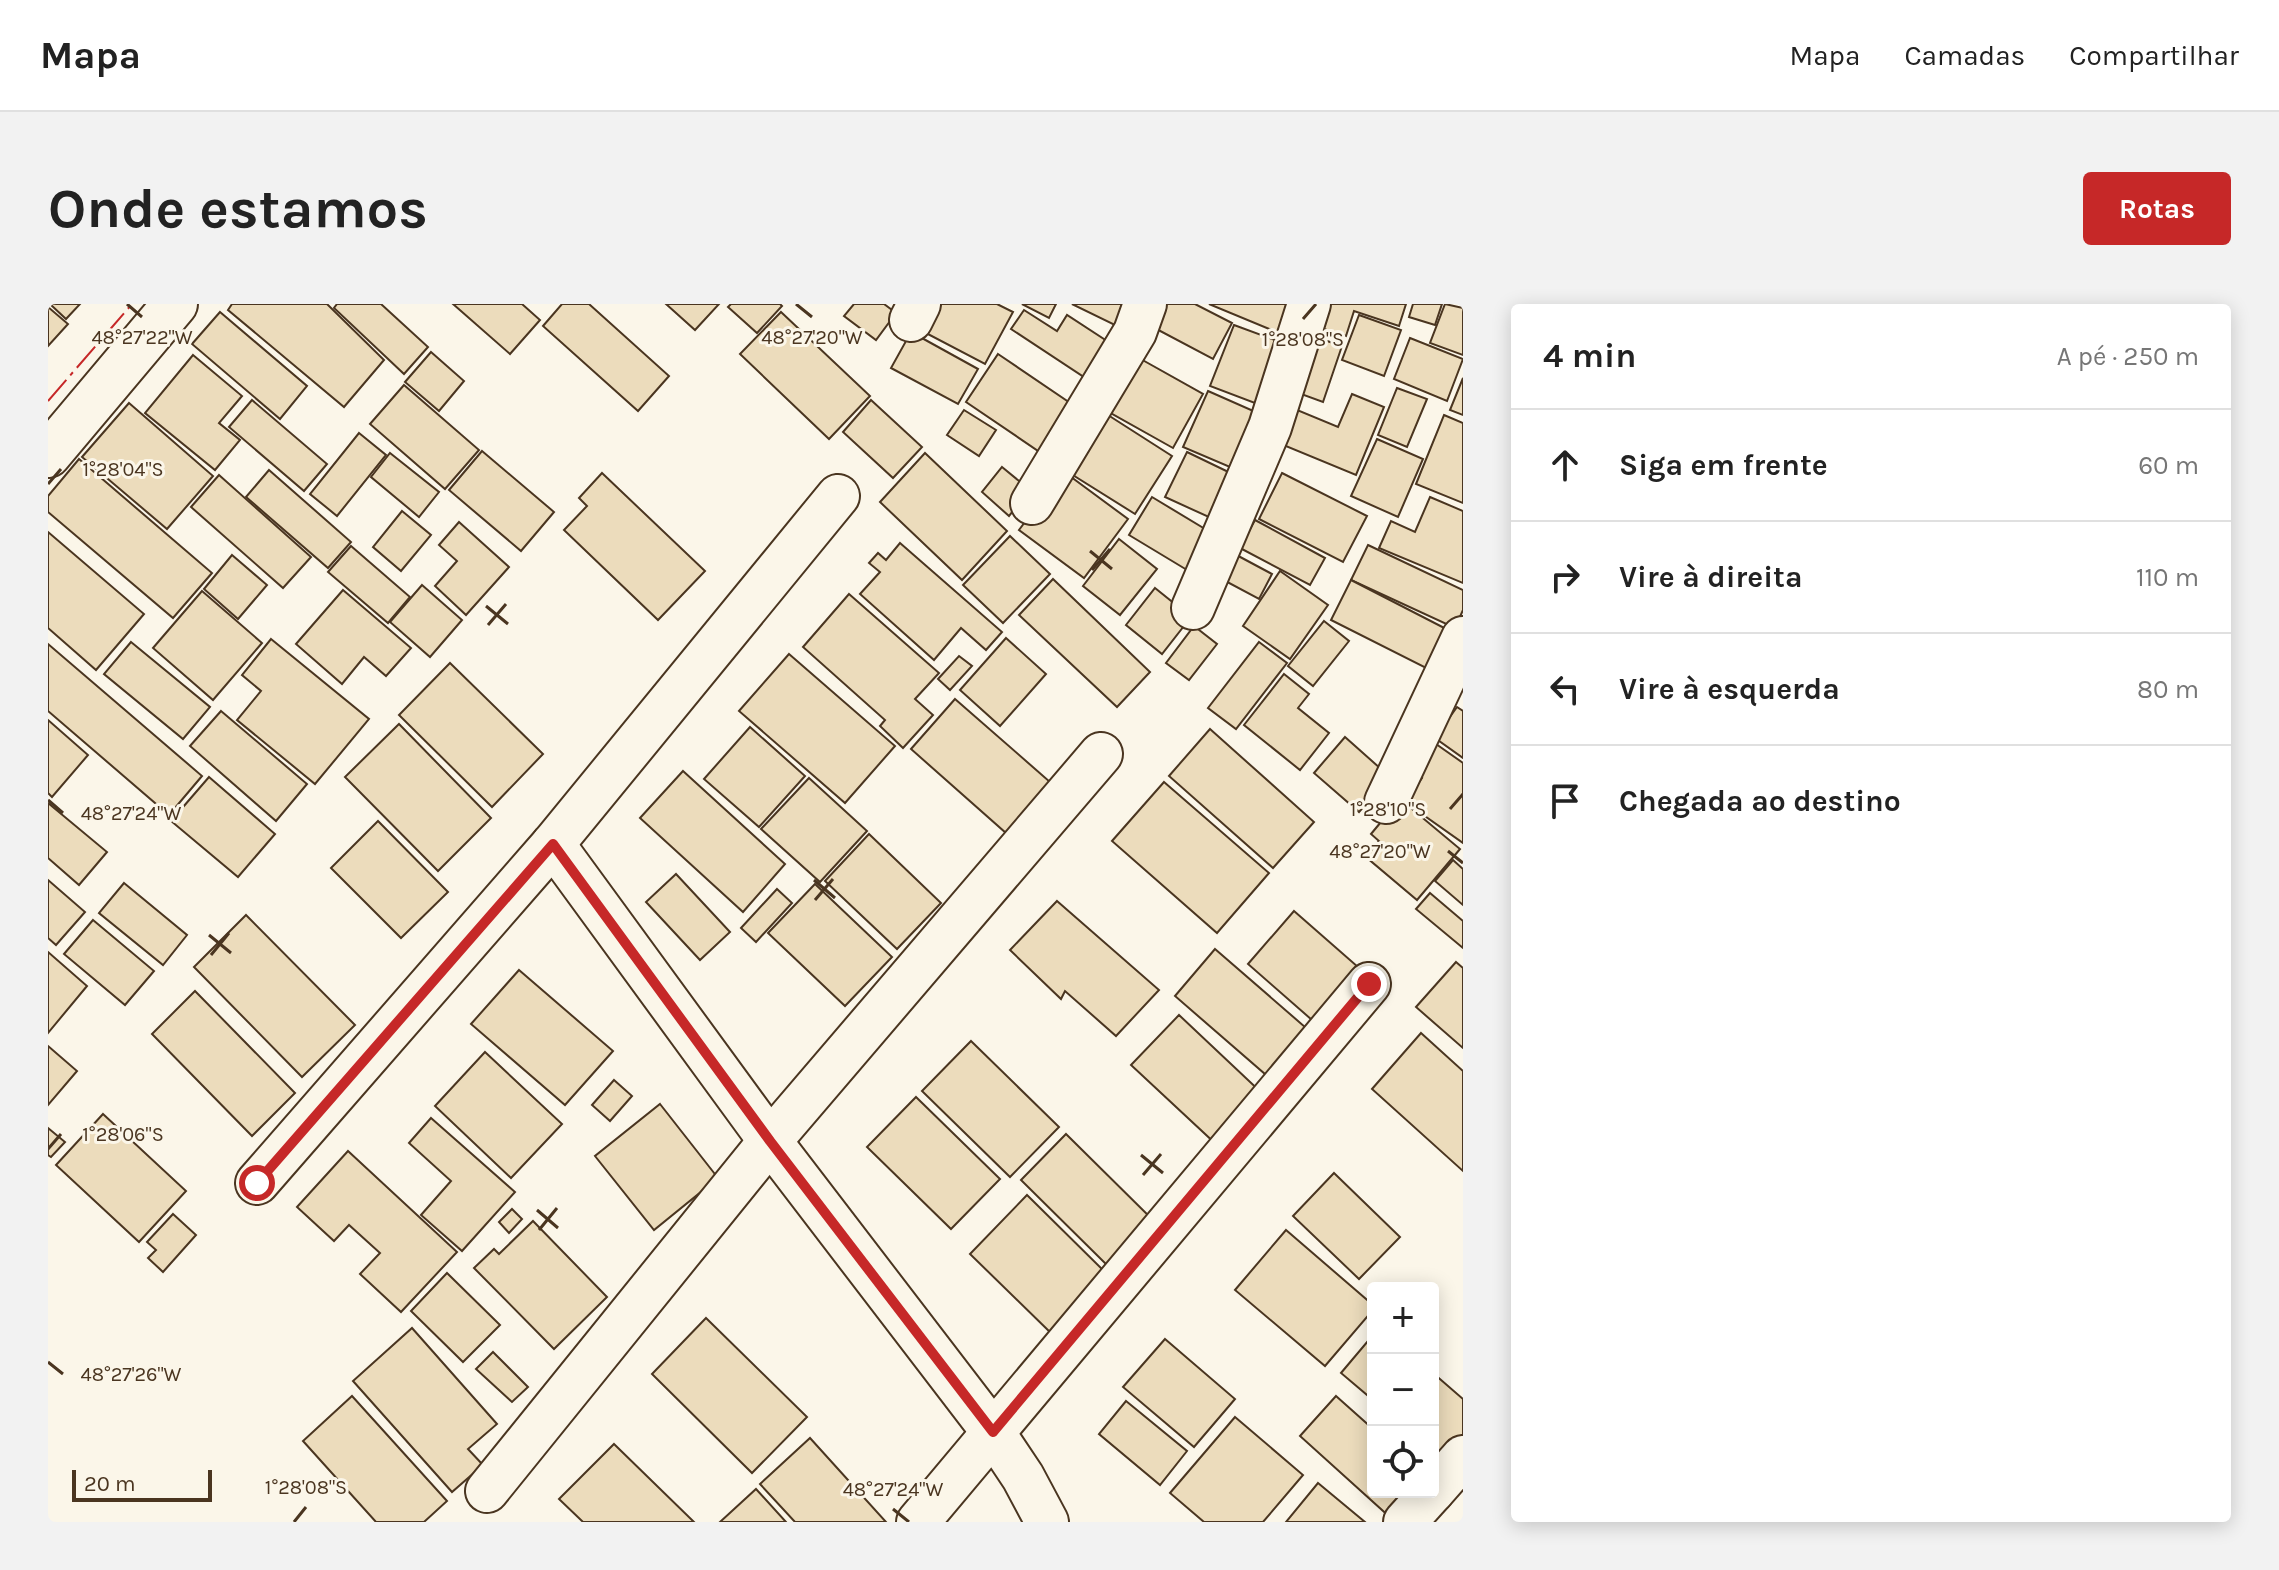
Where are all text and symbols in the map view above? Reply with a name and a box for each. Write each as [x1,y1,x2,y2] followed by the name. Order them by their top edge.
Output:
[40,33,141,78] text: Mapa
[1789,39,1860,72] text: Mapa
[1904,39,2025,72] text: Camadas
[2069,39,2239,72] text: Compartilhar
[2083,172,2231,245] button: Rotas
[48,176,428,241] text: Onde estamos
[91,326,193,349] text: 48°27'22"W
[761,326,863,349] text: 48°27'20"W
[1262,328,1344,351] text: 1°28'08"S
[1543,336,1636,376] text: 4 min
[2057,341,2199,372] text: A pé · 250 m
[1543,443,1587,487] icon: ahead
[1619,447,1828,483] text: Siga em frente
[2138,450,2199,481] text: 60 m
[82,458,164,481] text: 1°28'04"S
[1543,555,1587,599] icon: right
[1619,559,1802,595] text: Vire à direita
[2136,562,2199,593] text: 110 m
[1543,667,1587,711] icon: left
[1619,671,1840,707] text: Vire à esquerda
[2137,674,2199,705] text: 80 m
[1543,779,1587,823] icon: arrive
[1619,783,1901,819] text: Chegada ao destino
[1350,798,1426,821] text: 1°28'10"S
[81,802,181,825] text: 48°27'24"W
[1329,840,1431,863] text: 48°27'20"W
[1351,966,1387,1002] route end
[82,1123,164,1146] text: 1°28'06"S
[239,1165,275,1201] route start
[1367,1282,1439,1498] map controls
[1367,1282,1439,1354] button: +
[1367,1354,1439,1426] button: −
[81,1363,182,1386] text: 48°27'26"W
[1367,1426,1439,1498] button: locate
[72,1466,212,1502] scale bar
[84,1471,136,1497] text: 20 m
[265,1476,347,1499] text: 1°28'08"S
[843,1478,943,1501] text: 48°27'24"W

